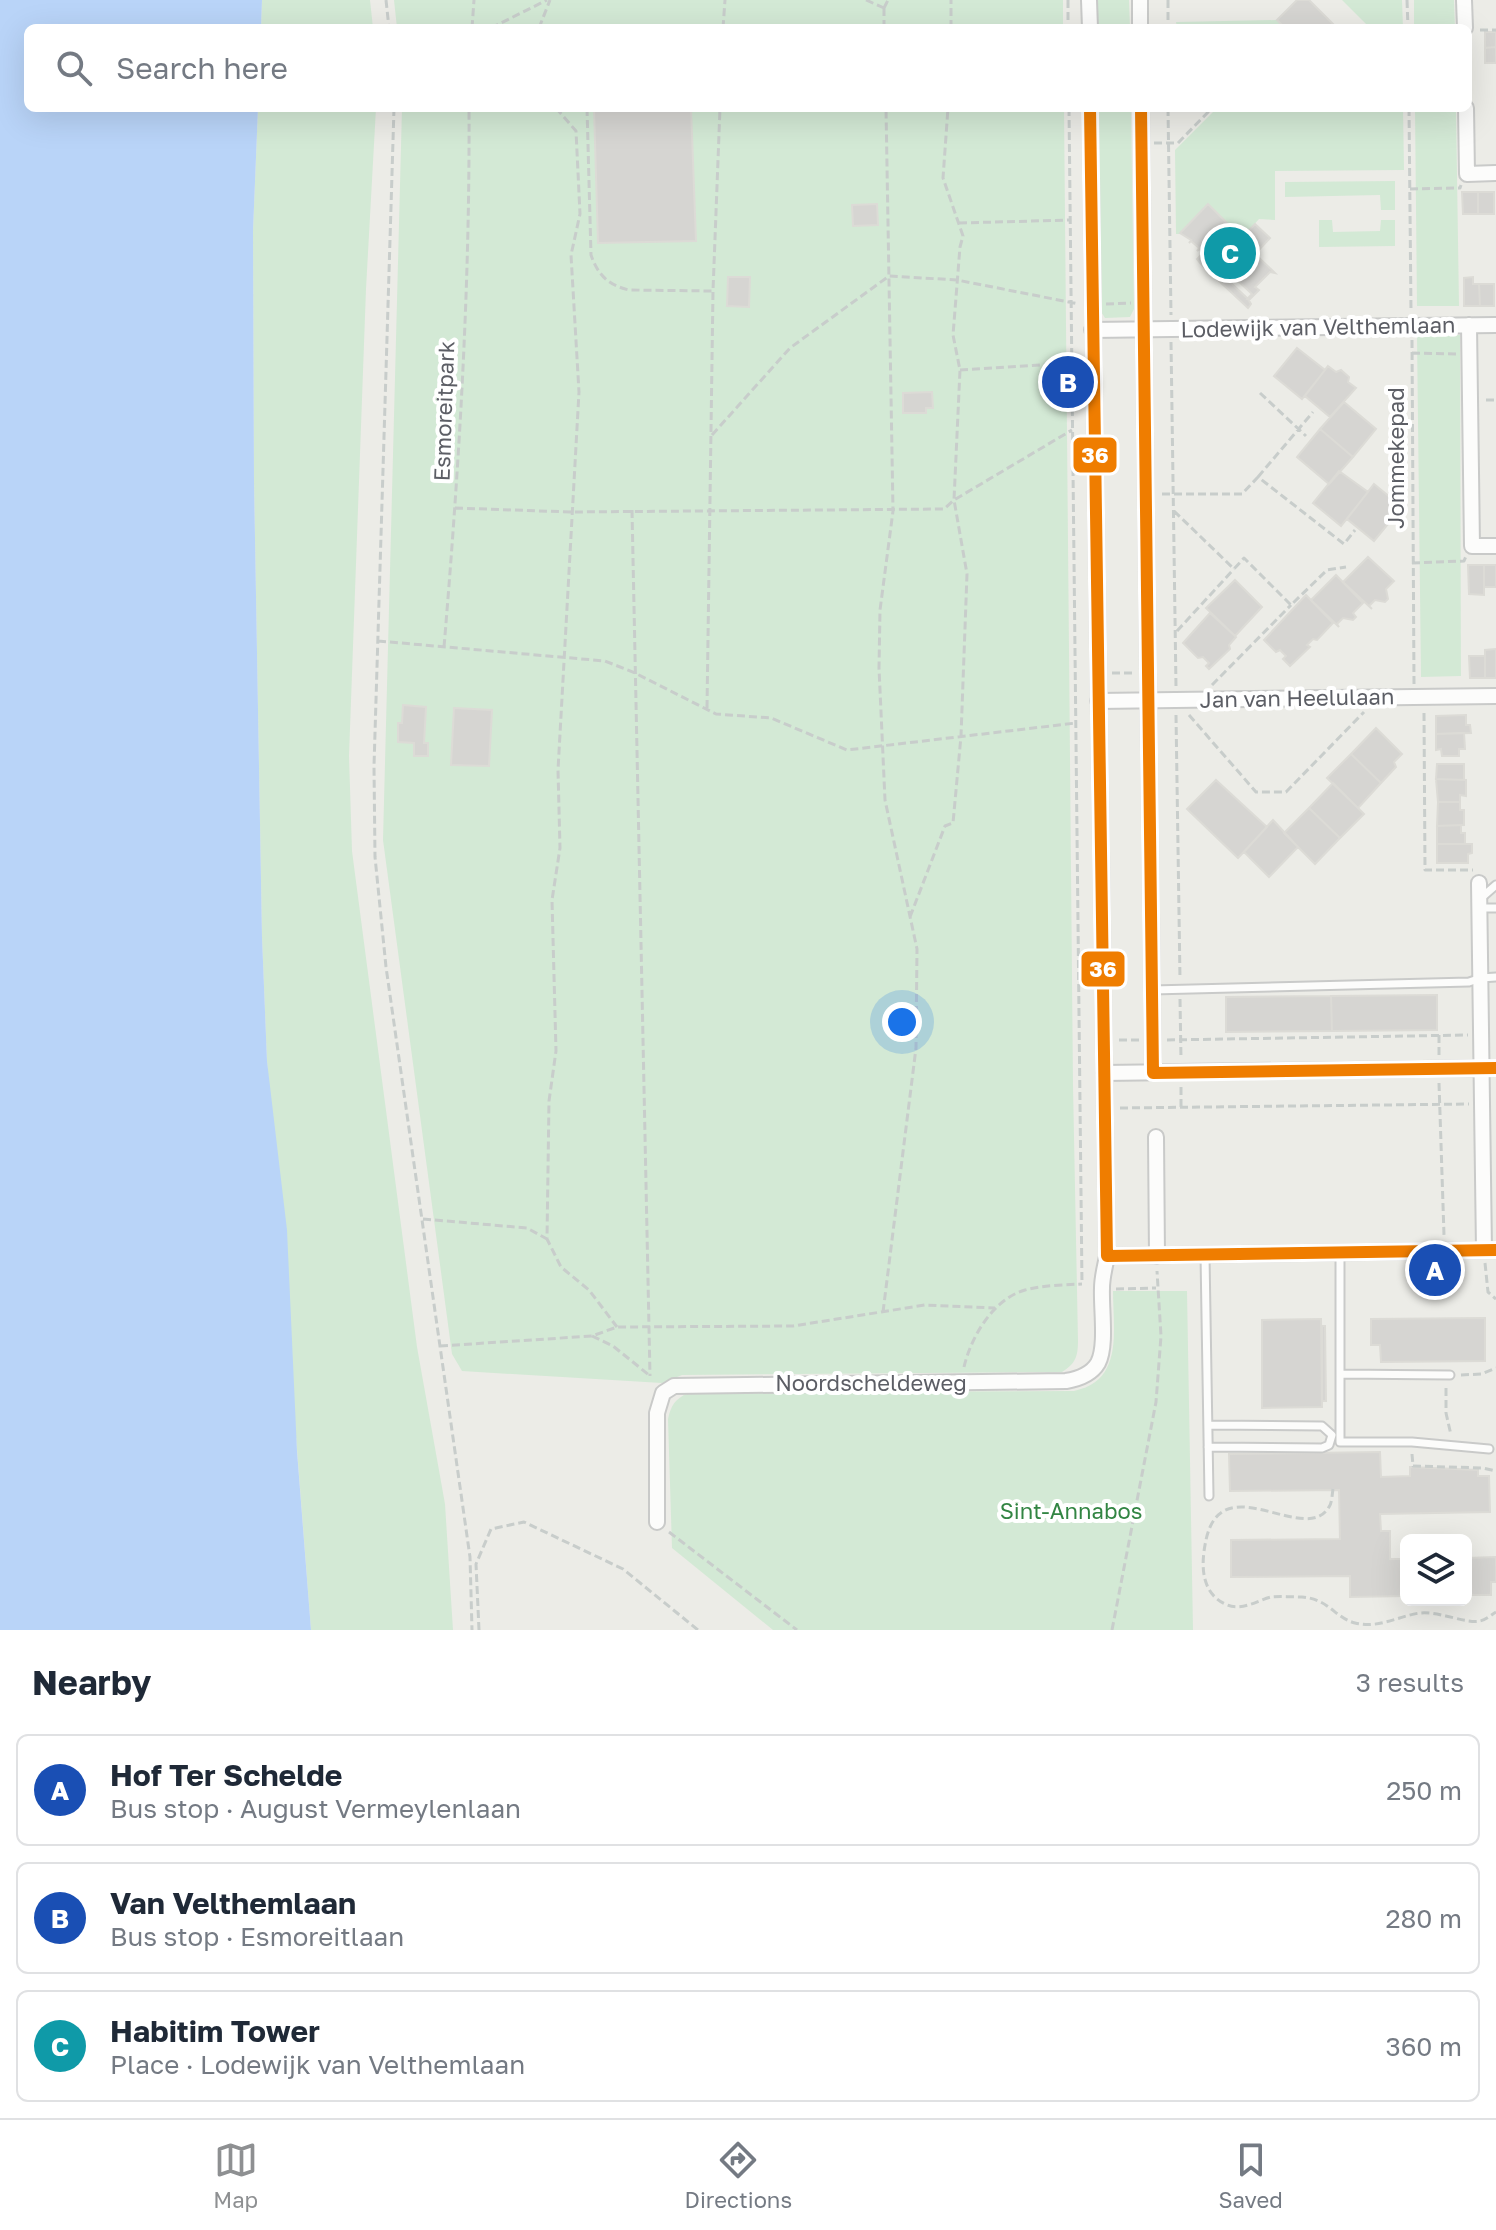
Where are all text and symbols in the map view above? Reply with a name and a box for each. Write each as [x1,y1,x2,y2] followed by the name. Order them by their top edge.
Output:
[24,24,1472,112] search box
[52,46,96,90] icon: search
[116,50,288,86] text: Search here
[1204,223,1256,283] pin: C
[1180,311,1456,342] street label: Lodewijk van Velthemlaan
[428,340,459,482] street label: Esmoreitpark
[1042,352,1094,412] pin: B
[1382,387,1409,529] street label: Jommekepad
[1072,436,1118,474] line badge: 36
[1081,441,1109,468] text: 36
[1199,682,1395,713] street label: Jan van Heelulaan
[1080,950,1126,988] line badge: 36
[1089,955,1117,982] text: 36
[882,1002,922,1042] your location
[1409,1240,1461,1300] pin: A
[775,1369,967,1396] street label: Noordscheldeweg
[1000,1497,1142,1524] park label: Sint-Annabos
[1400,1534,1472,1606] map controls
[1400,1534,1472,1606] button: layers
[32,1662,152,1702] text: Nearby
[1356,1667,1464,1698] text: 3 results
[110,1757,342,1793] text: Hof Ter Schelde
[51,1775,69,1806] text: A
[1386,1775,1462,1806] text: 250 m
[110,1793,521,1824] text: Bus stop · August Vermeylenlaan
[110,1885,356,1921] text: Van Velthemlaan
[51,1903,69,1934] text: B
[1385,1903,1462,1934] text: 280 m
[110,1921,404,1952] text: Bus stop · Esmoreitlaan
[110,2013,320,2049] text: Habitim Tower
[51,2031,69,2062] text: C
[1385,2031,1462,2062] text: 360 m
[110,2049,525,2080] text: Place · Lodewijk van Velthemlaan
[213,2138,258,2213] tab: Map
[685,2138,792,2213] tab: Directions
[1219,2138,1283,2213] tab: Saved

